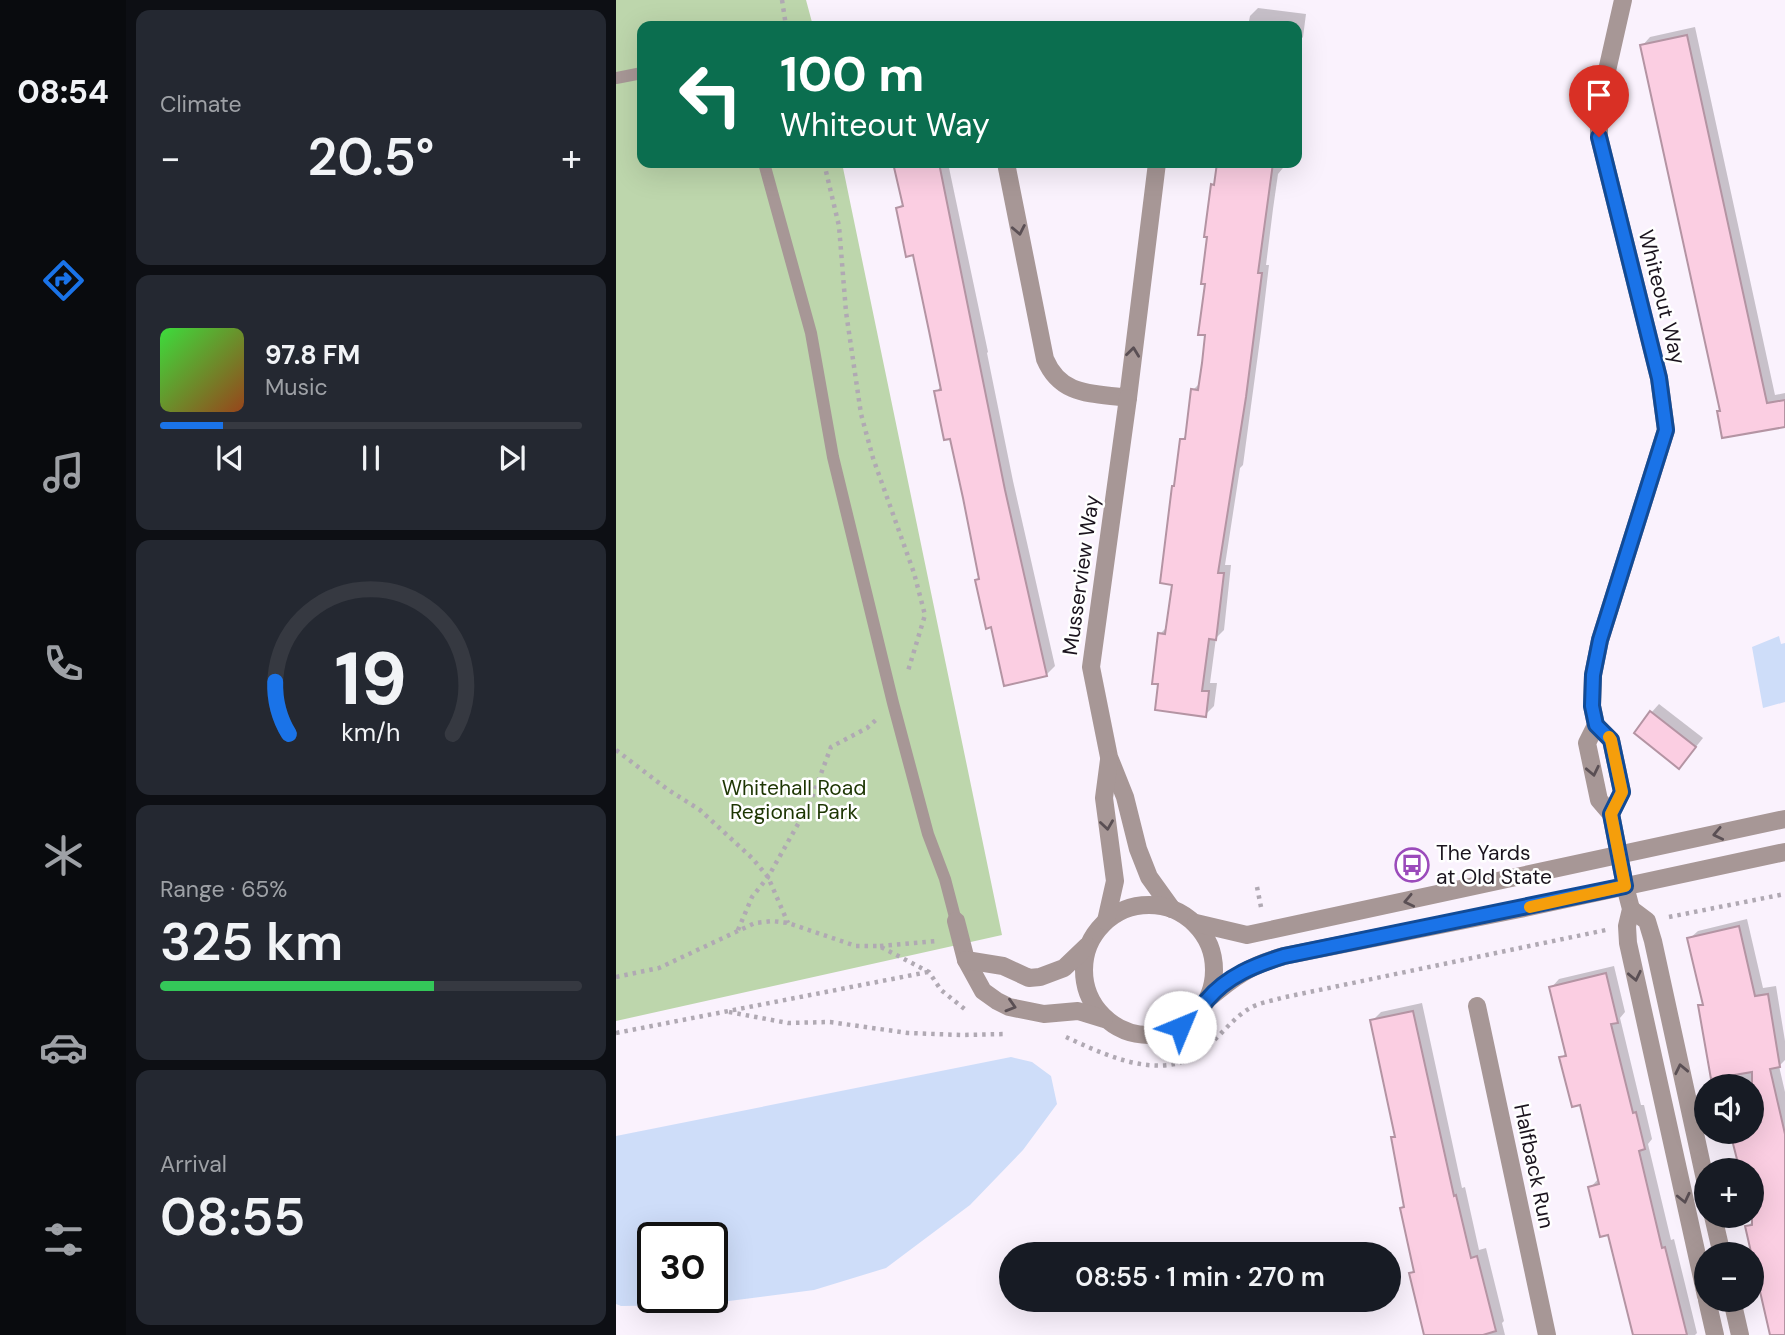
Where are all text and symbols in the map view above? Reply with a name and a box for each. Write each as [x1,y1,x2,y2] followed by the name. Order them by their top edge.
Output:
[780,42,924,106] text: 100 m
[665,49,756,140] icon: left
[1569,65,1629,137] pin
[17,71,109,113] text: 08:54
[1580,76,1618,114] icon: arrive
[160,89,242,119] text: Climate
[780,104,990,146] text: Whiteout Way
[308,123,434,191] text: 20.5°
[160,133,181,183] text: −
[561,133,582,183] text: +
[1011,224,1026,236] one-way arrow
[1632,227,1692,368] street label: Whiteout Way
[39,256,88,305] icon: directions
[265,338,360,372] text: 97.8 FM
[1126,346,1141,358] one-way arrow
[265,372,328,402] text: Music
[211,439,249,477] icon: previous
[352,439,390,477] icon: pause
[493,439,531,477] icon: next
[39,448,88,497] icon: music
[1056,493,1106,657] street label: Musserview Way
[335,632,407,727] text: 19
[39,639,88,688] icon: phone
[341,715,401,748] text: km/h
[1585,765,1599,777] one-way arrow
[722,774,866,826] park label: Whitehall Road Regional Park
[1100,819,1115,830] one-way arrow
[1712,826,1724,840] one-way arrow
[39,831,88,880] icon: climate
[1436,839,1552,891] place label: The Yards at Old State
[1393,846,1431,884] bus stop icon: The Yards at Old State
[160,874,287,904] text: Range · 65%
[1403,892,1415,907] one-way arrow
[160,908,343,976] text: 325 km
[1627,970,1642,982] one-way arrow
[1143,990,1217,1064] position arrow
[1005,998,1017,1013] one-way arrow
[39,1023,88,1072] icon: car
[1674,1063,1689,1075] one-way arrow
[1694,1074,1764,1312] map controls
[1694,1074,1764,1144] button: sound
[1507,1101,1561,1231] street label: Halfback Run
[160,1149,227,1179] text: Arrival
[1694,1158,1764,1228] button: +
[160,1183,306,1251] text: 08:55
[1676,1192,1691,1204] one-way arrow
[39,1215,88,1264] icon: filters
[637,1222,728,1313] speed limit sign: 30
[1694,1242,1764,1312] button: −
[1075,1260,1325,1294] text: 08:55 · 1 min · 270 m

